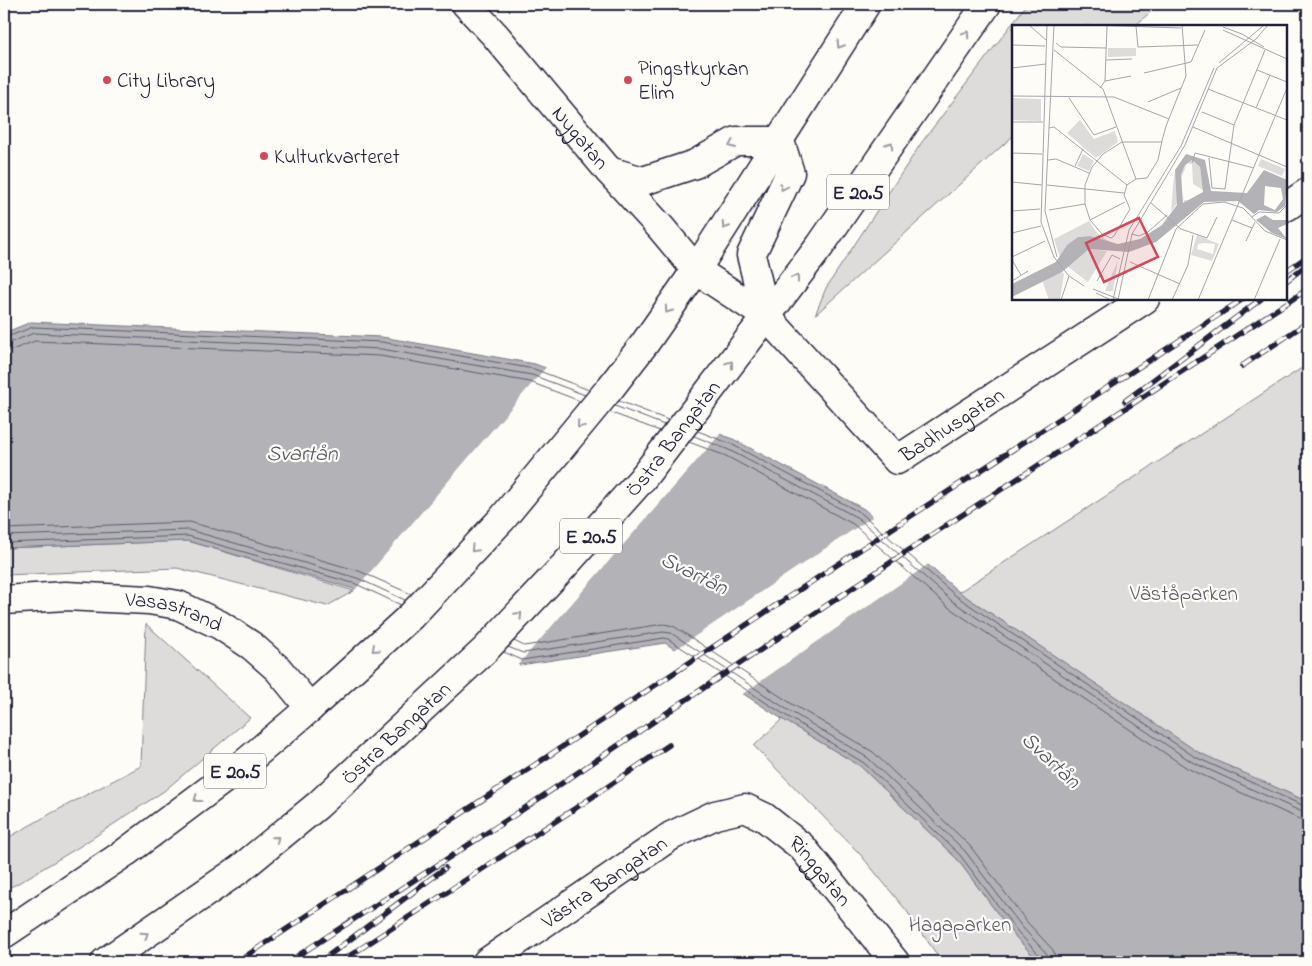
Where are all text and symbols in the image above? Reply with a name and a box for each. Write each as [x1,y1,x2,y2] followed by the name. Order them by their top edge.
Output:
[1012,25,1287,300] inset map
[960,30,969,40] one-way arrow
[837,39,846,49] one-way arrow
[638,55,749,109] place label: Pingstkyrkan Elim
[117,67,215,99] place label: City Library
[101,74,113,86] marker: City Library
[622,74,634,86] marker: Pingstkyrkan Elim
[544,100,615,177] street label: Nygatan
[728,138,737,149] one-way arrow
[884,142,893,151] one-way arrow
[274,143,400,173] place label: Kulturkvarteret
[258,150,270,162] marker: Kulturkvarteret
[827,174,889,210] road number: E 20.5
[779,182,790,191] one-way arrow
[722,220,731,230] one-way arrow
[790,275,798,284] one-way arrow
[665,304,674,314] one-way arrow
[724,360,733,370] one-way arrow
[620,375,729,504] street label: Östra Bangatan
[894,381,1011,472] street label: Badhusgatan
[577,419,585,428] one-way arrow
[266,439,339,471] water label: Svartån
[560,518,622,554] road number: E 20.5
[471,543,480,552] one-way arrow
[655,545,734,605] water label: Svartån
[1129,580,1238,610] park label: Väståparken
[123,586,227,641] street label: Vasastrand
[513,611,522,620] one-way arrow
[371,643,380,652] one-way arrow
[336,676,459,793] street label: Östra Bangatan
[1013,725,1088,798] water label: Svartån
[204,754,266,788] road number: E 20.5
[194,793,203,802] one-way arrow
[782,829,858,914] street label: Ringgatan
[535,830,674,938] street label: Västra Bangatan
[271,836,280,845] one-way arrow
[909,911,1011,943] park label: Hagaparken
[139,932,149,941] one-way arrow

